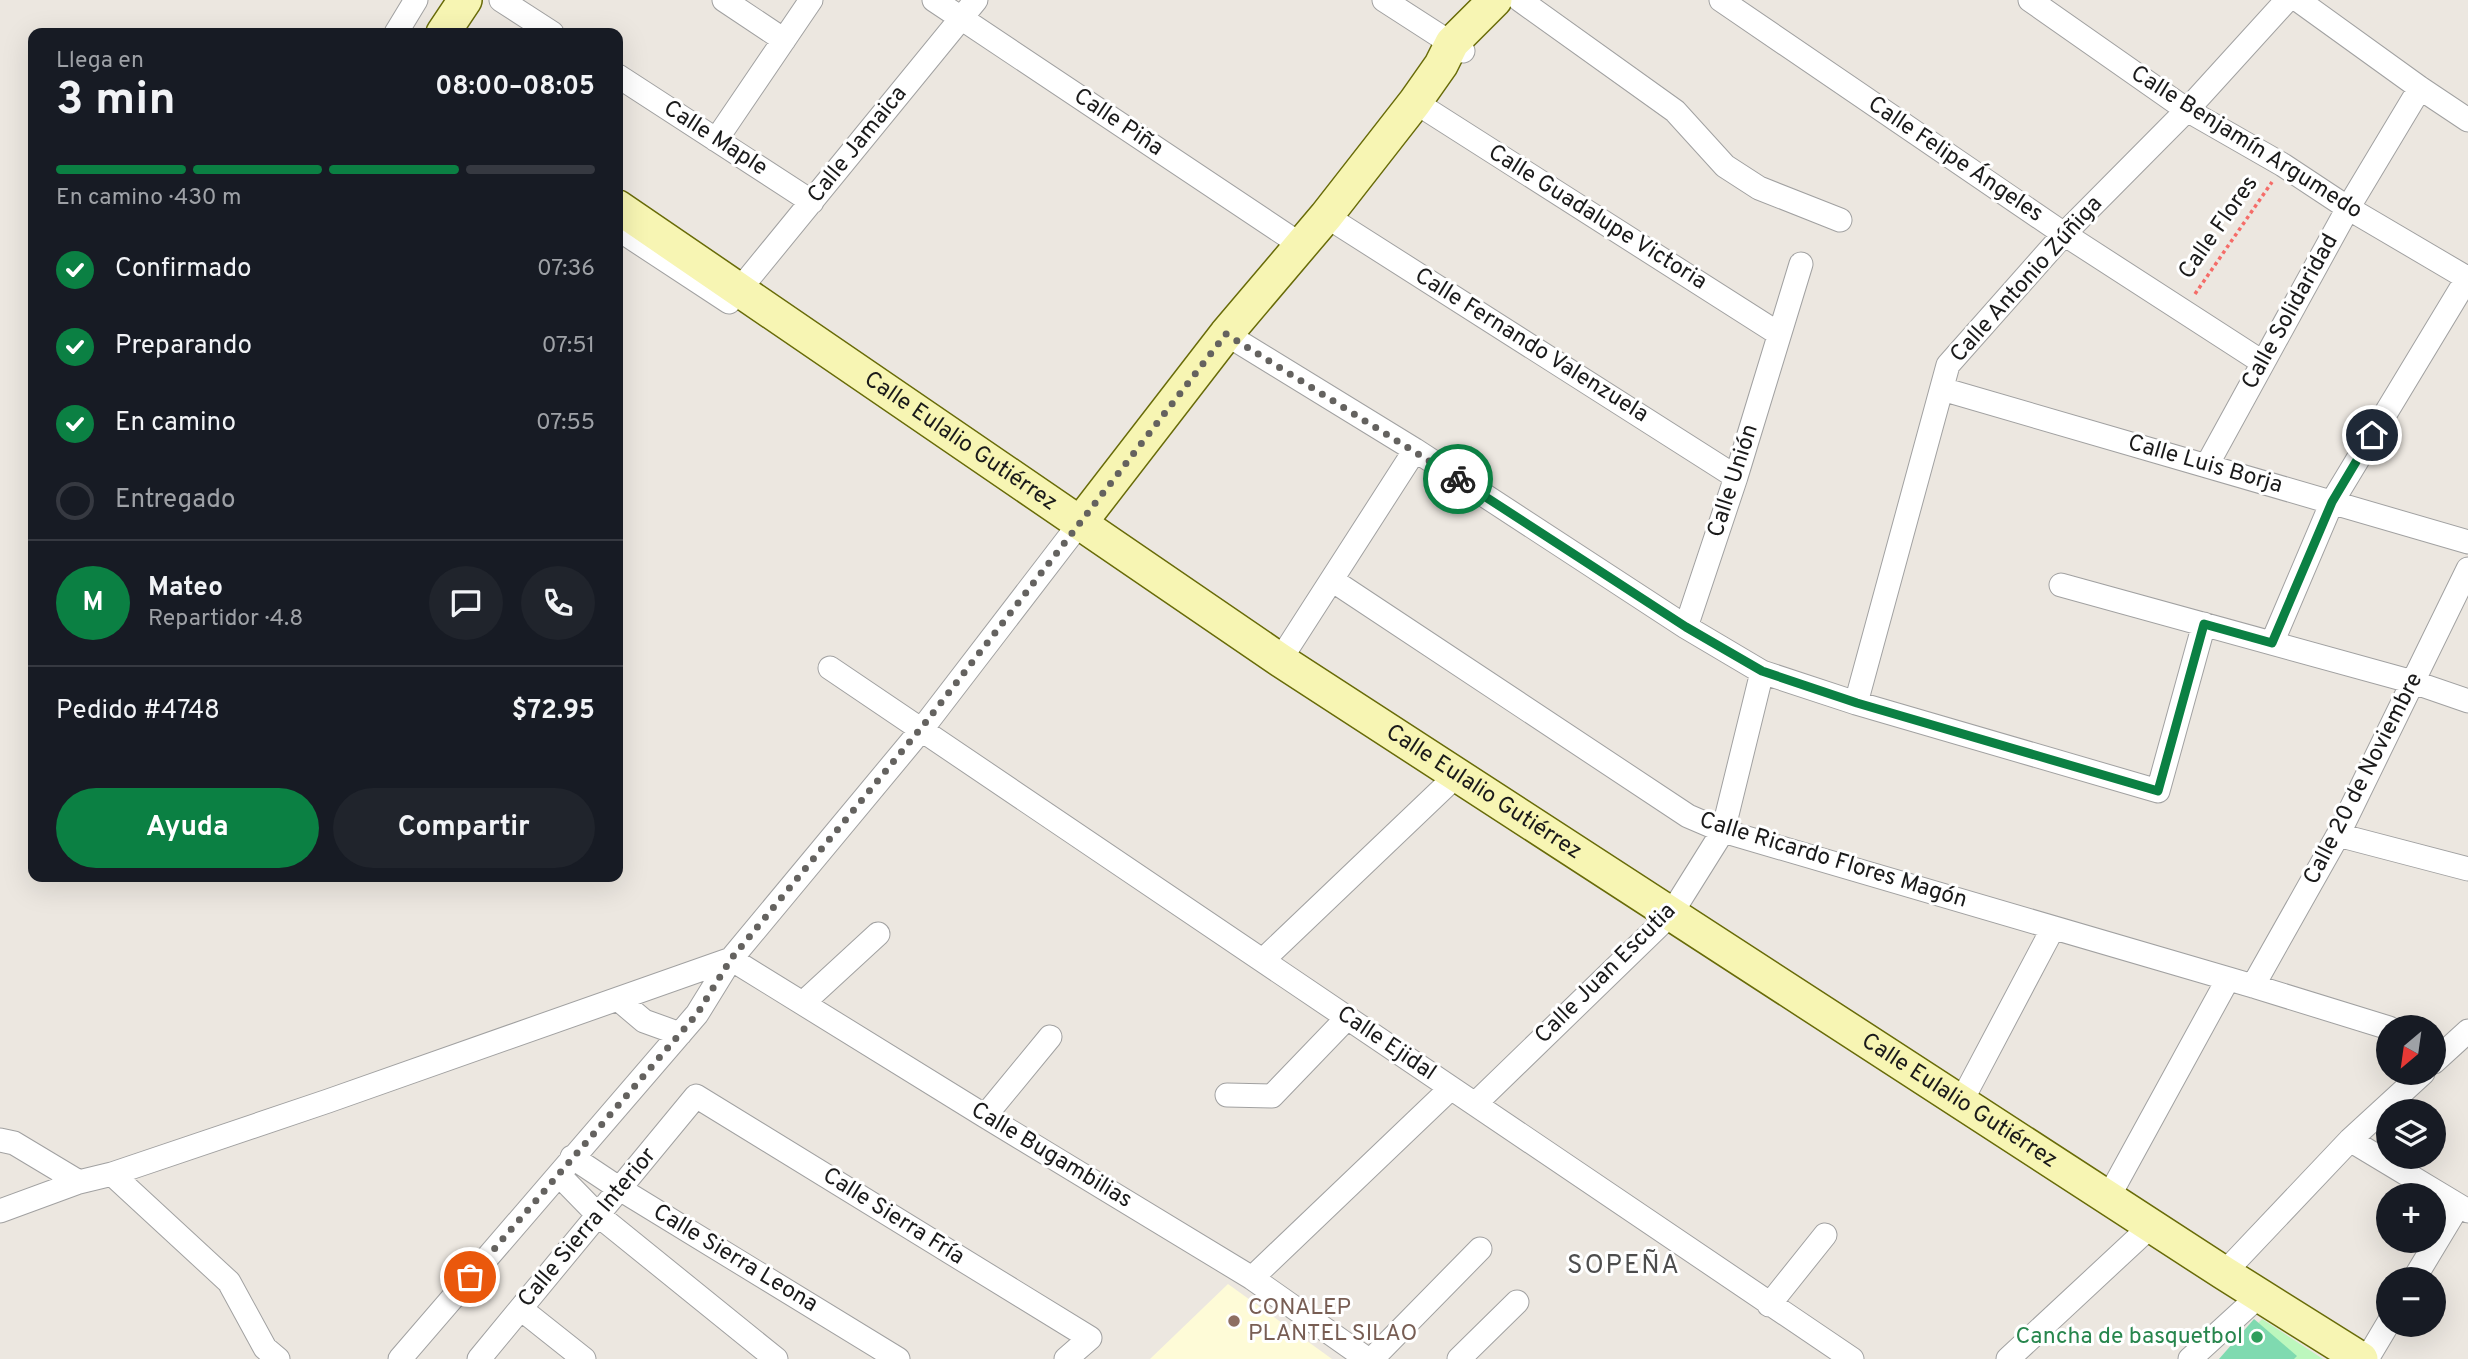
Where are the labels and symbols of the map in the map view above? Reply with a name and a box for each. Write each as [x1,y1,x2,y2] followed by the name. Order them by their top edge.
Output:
[2125,60,2367,226] street label: Calle Benjamín Argumedo
[802,80,914,210] street label: Calle Jamaica
[1068,82,1168,164] street label: Calle Piña
[1862,90,2049,229] street label: Calle Felipe Ángeles
[657,95,773,183] street label: Calle Maple
[1482,139,1712,297] street label: Calle Guadalupe Victoria
[2173,171,2265,285] street label: Calle Flores
[1945,191,2109,369] street label: Calle Antonio Zúñiga
[2236,229,2346,395] street label: Calle Solidaridad
[1409,262,1653,430] street label: Calle Fernando Valenzuela
[858,365,1063,518] street label: Calle Eulalio Gutiérrez
[2342,405,2402,465] pin
[1702,421,1766,541] street label: Calle Unión
[2124,429,2286,501] street label: Calle Luis Borja
[1423,444,1493,514] courier
[2298,668,2430,890] street label: Calle 20 de Noviembre
[1380,718,1587,867] street label: Calle Eulalio Gutiérrez
[1696,806,1970,916] street label: Calle Ricardo Flores Magón
[1529,897,1683,1051] street label: Calle Juan Escutia
[1331,1000,1441,1088] street label: Calle Ejidal
[2376,1015,2446,1085] north arrow
[1856,1027,2063,1175] street label: Calle Eulalio Gutiérrez
[965,1096,1137,1216] street label: Calle Bugambilias
[512,1142,664,1314] street label: Calle Sierra Interior
[817,1162,969,1272] street label: Calle Sierra Fría
[647,1198,823,1320] street label: Calle Sierra Leona
[440,1247,500,1307] pin
[1567,1249,1681,1283] district label: SOPEÑA
[1248,1294,1417,1349] place label: CONALEP PLANTEL SILAO
[1226,1313,1242,1329] marker: CONALEP PLANTEL SILAO
[2015,1323,2243,1352] place label: Cancha de basquetbol
[2249,1329,2265,1345] marker: Cancha de basquetbol

